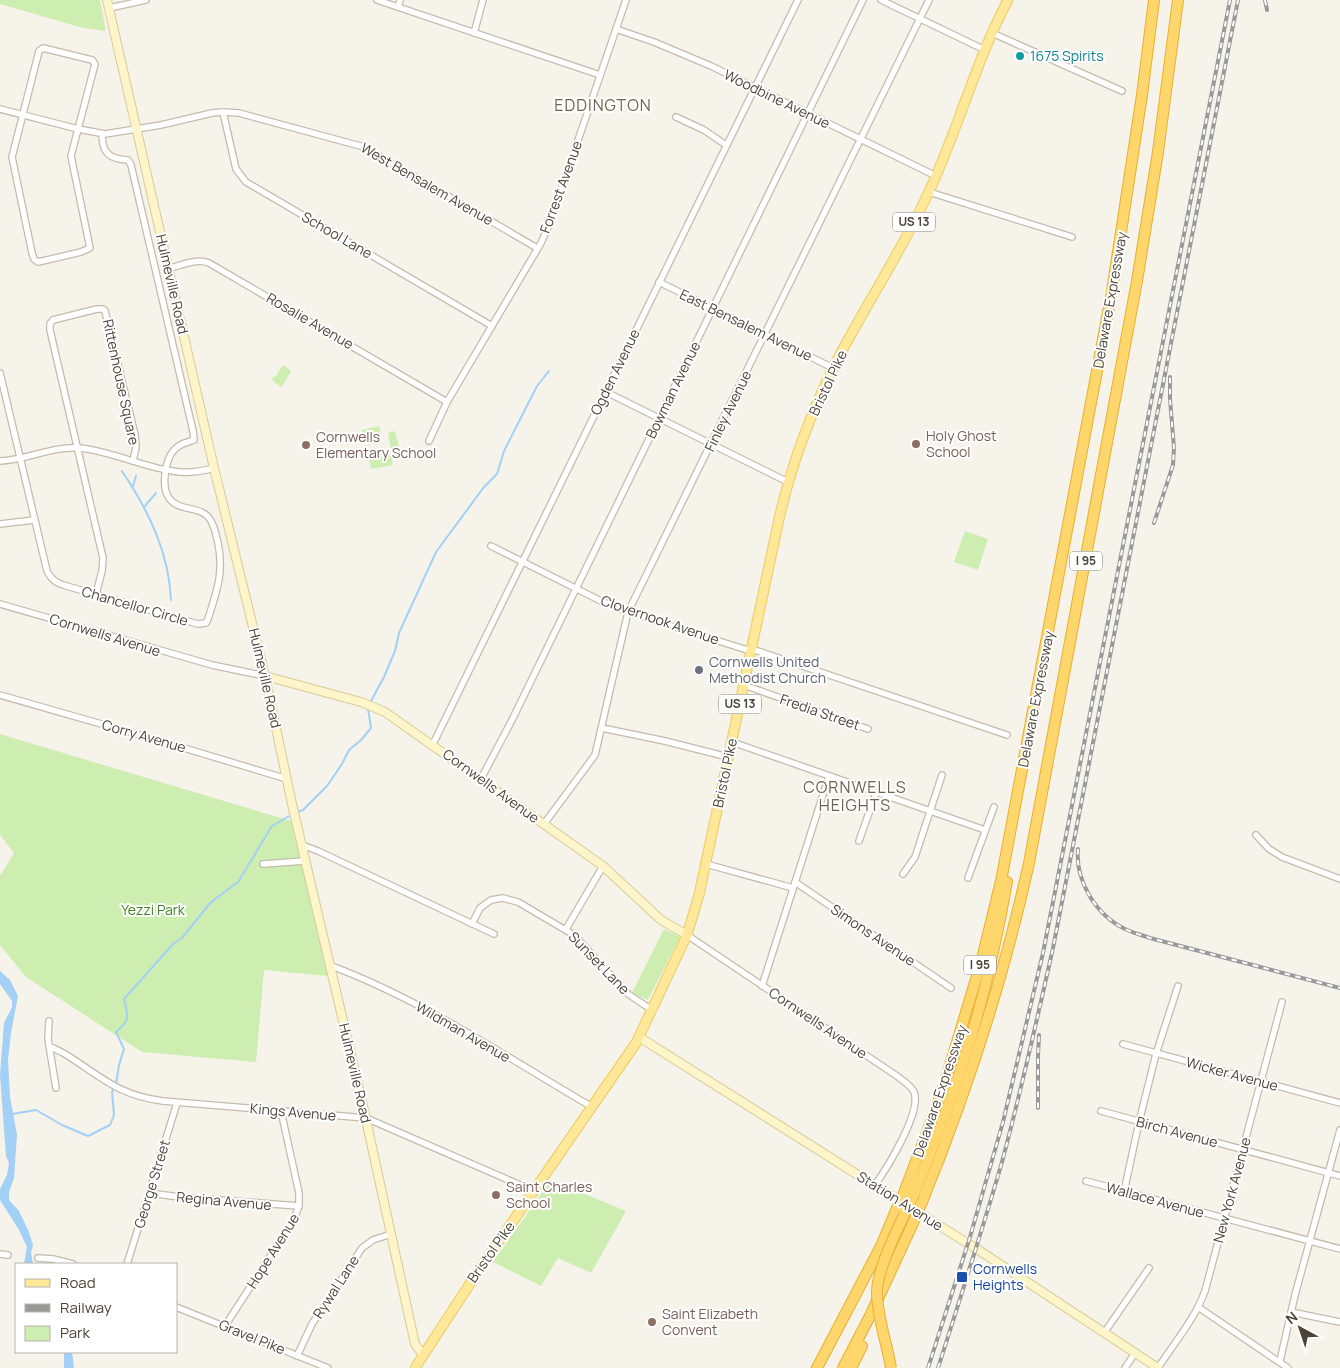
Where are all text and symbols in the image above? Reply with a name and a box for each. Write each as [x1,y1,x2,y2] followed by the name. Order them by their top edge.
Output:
[1030,46,1104,65] place label: 1675 Spirits
[1014,50,1026,62] marker: 1675 Spirits
[721,65,833,132] street label: Woodbine Avenue
[554,94,652,116] district label: EDDINGTON
[358,138,497,229] street label: West Bensalem Avenue
[535,138,586,236] street label: Forrest Avenue
[298,207,376,262] street label: School Lane
[893,212,935,232] road number: US 13
[1088,229,1131,370] street label: Delaware Expressway
[152,232,193,336] street label: Hulmeville Road
[677,284,816,365] street label: East Bensalem Avenue
[263,288,357,353] street label: Rosalie Avenue
[99,317,144,447] street label: Rittenhouse Square
[585,325,644,418] street label: Ogden Avenue
[641,338,704,442] street label: Bowman Avenue
[804,347,851,419] street label: Bristol Pike
[700,367,755,455] street label: Finley Avenue
[926,426,997,461] place label: Holy Ghost School
[316,427,436,462] place label: Cornwells Elementary School
[910,438,922,450] marker: Holy Ghost School
[300,439,312,451] marker: Cornwells Elementary School
[1070,552,1102,570] road number: I 95
[80,581,191,630] street label: Chancellor Circle
[599,590,722,649] street label: Clovernook Avenue
[47,609,163,660] street label: Cornwells Avenue
[245,626,286,730] street label: Hulmeville Road
[1013,628,1058,769] street label: Delaware Expressway
[709,652,826,687] place label: Cornwells United Methodist Church
[693,664,705,676] marker: Cornwells United Methodist Church
[778,689,863,734] street label: Fredia Street
[719,694,761,714] road number: US 13
[100,714,188,757] street label: Corry Avenue
[708,736,741,809] street label: Bristol Pike
[439,744,543,827] street label: Cornwells Avenue
[803,776,907,816] district label: CORNWELLS HEIGHTS
[827,899,919,970] street label: Simons Avenue
[121,900,186,919] park label: Yezzi Park
[565,927,634,998] street label: Sunset Lane
[964,956,996,974] road number: I 95
[765,983,871,1063] street label: Cornwells Avenue
[412,997,514,1066] street label: Wildman Avenue
[335,1021,376,1125] street label: Hulmeville Road
[908,1022,971,1159] street label: Delaware Expressway
[1184,1052,1280,1095] street label: Wicker Avenue
[249,1098,337,1125] street label: Kings Avenue
[1134,1112,1220,1152] street label: Birch Avenue
[1208,1135,1255,1245] street label: New York Avenue
[129,1137,174,1230] street label: George Street
[854,1166,947,1235] street label: Station Avenue
[506,1177,592,1212] place label: Saint Charles School
[1104,1177,1206,1222] street label: Wallace Avenue
[176,1187,272,1214] street label: Regina Avenue
[490,1189,502,1201] marker: Saint Charles School
[242,1210,303,1292] street label: Hope Avenue
[463,1217,519,1286] street label: Bristol Pike
[308,1251,363,1322] street label: Rywal Lane
[973,1259,1037,1294] place label: Cornwells Heights
[15,1263,178,1353] legend
[955,1270,969,1284] marker: Cornwells Heights
[60,1272,96,1293] text: Road
[60,1297,112,1318] text: Railway
[1275,1303,1325,1353] north arrow
[662,1304,758,1339] place label: Saint Elizabeth Convent
[1281,1307,1301,1328] text: N
[216,1315,288,1358] street label: Gravel Pike
[646,1316,658,1328] marker: Saint Elizabeth Convent
[60,1322,90,1343] text: Park

